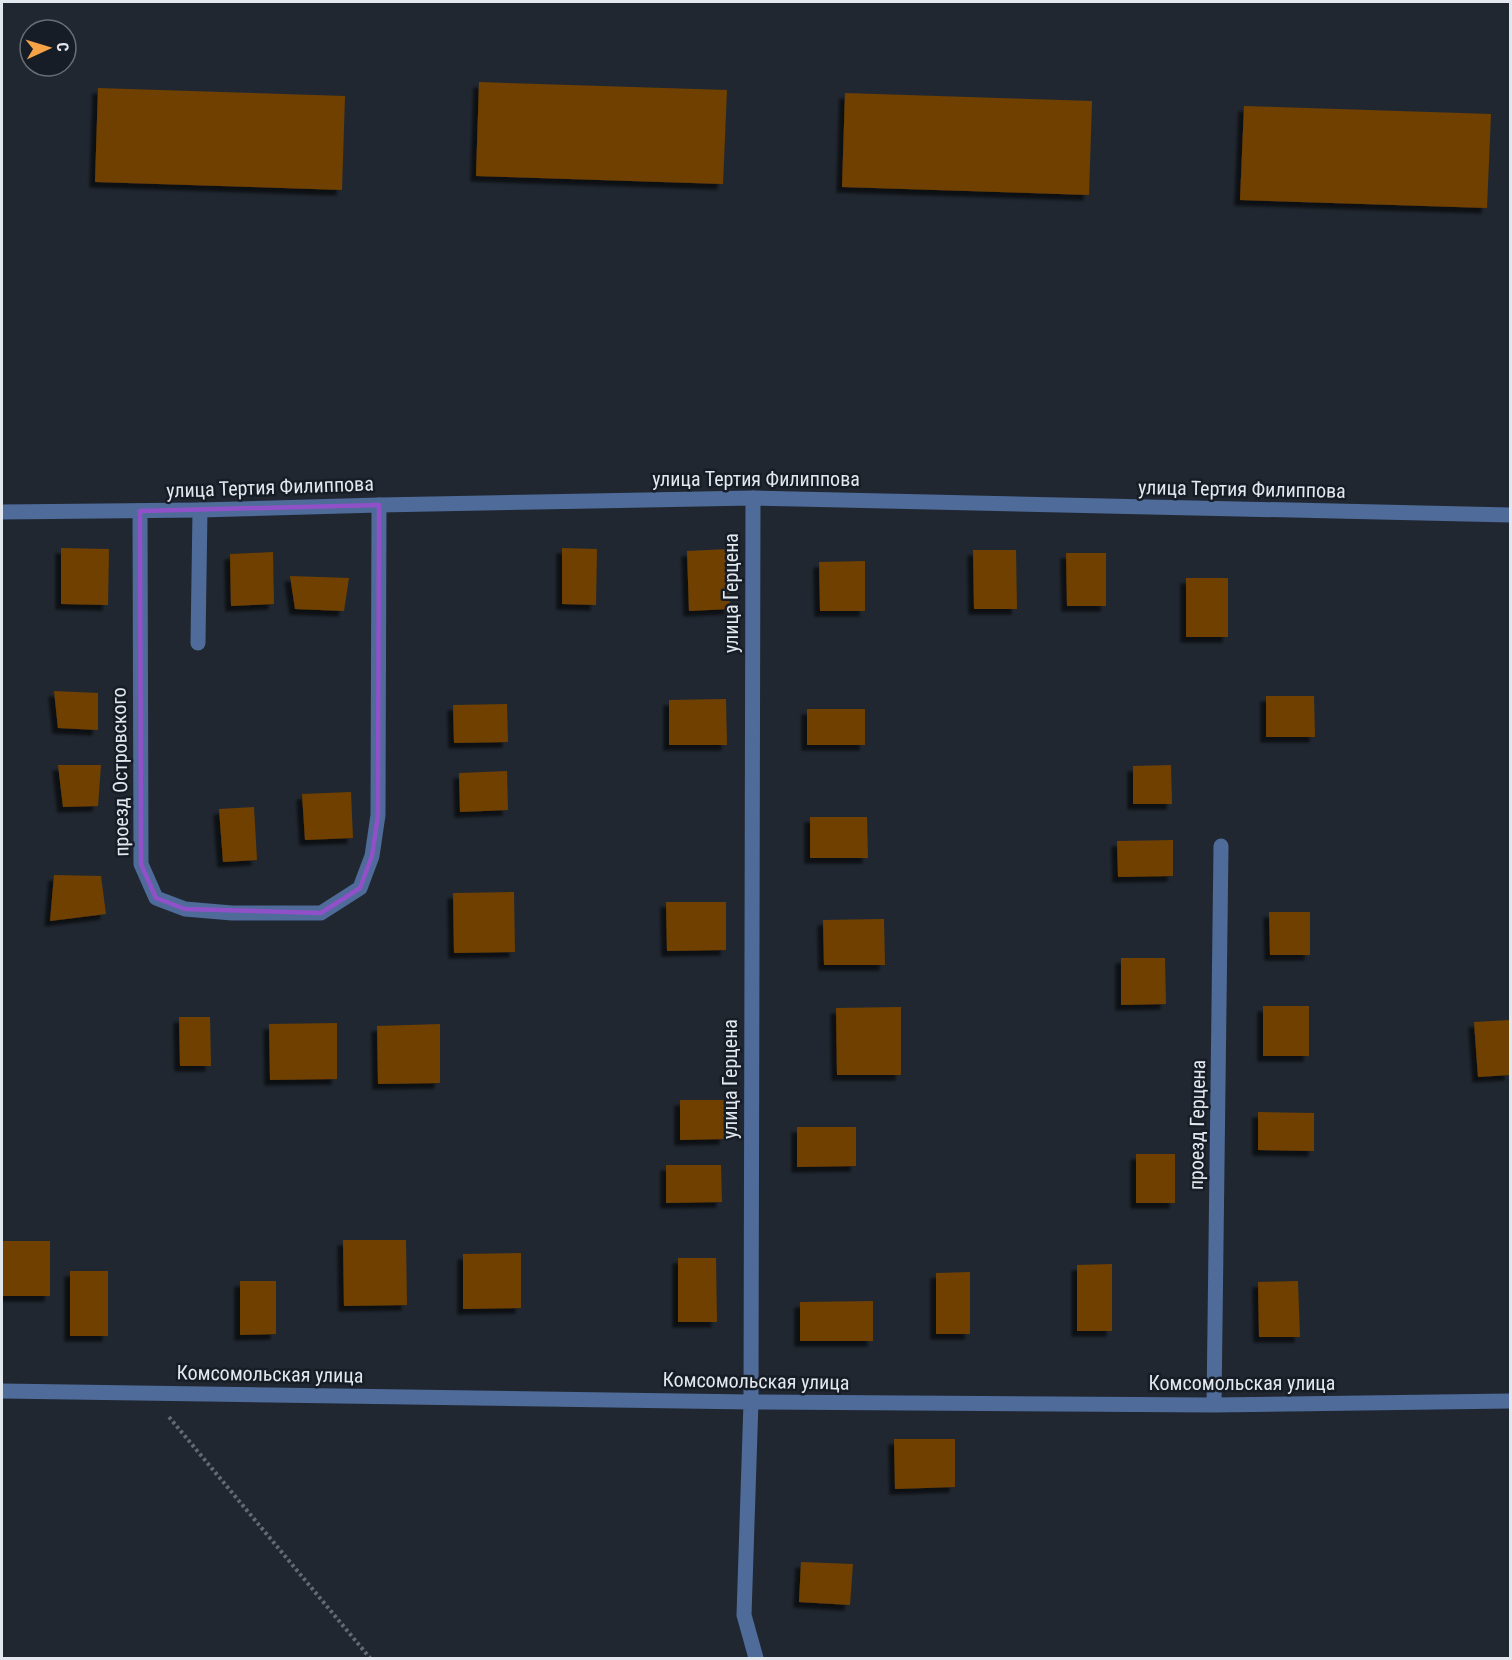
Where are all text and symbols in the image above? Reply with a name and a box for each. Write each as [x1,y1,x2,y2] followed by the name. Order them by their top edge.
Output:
[18,18,78,78] north arrow
[53,42,72,52] text: С
[652,467,860,491] street label: улица Тертия Филиппова
[166,471,374,503] street label: улица Тертия Филиппова
[1138,475,1346,503] street label: улица Тертия Филиппова
[719,533,743,653] street label: улица Герцена
[107,687,133,857] street label: проезд Островского
[718,1019,742,1139] street label: улица Герцена
[1184,1060,1210,1190] street label: проезд Герцена
[176,1360,364,1388] street label: Комсомольская улица
[662,1367,850,1395] street label: Комсомольская улица
[1149,1371,1335,1395] street label: Комсомольская улица

